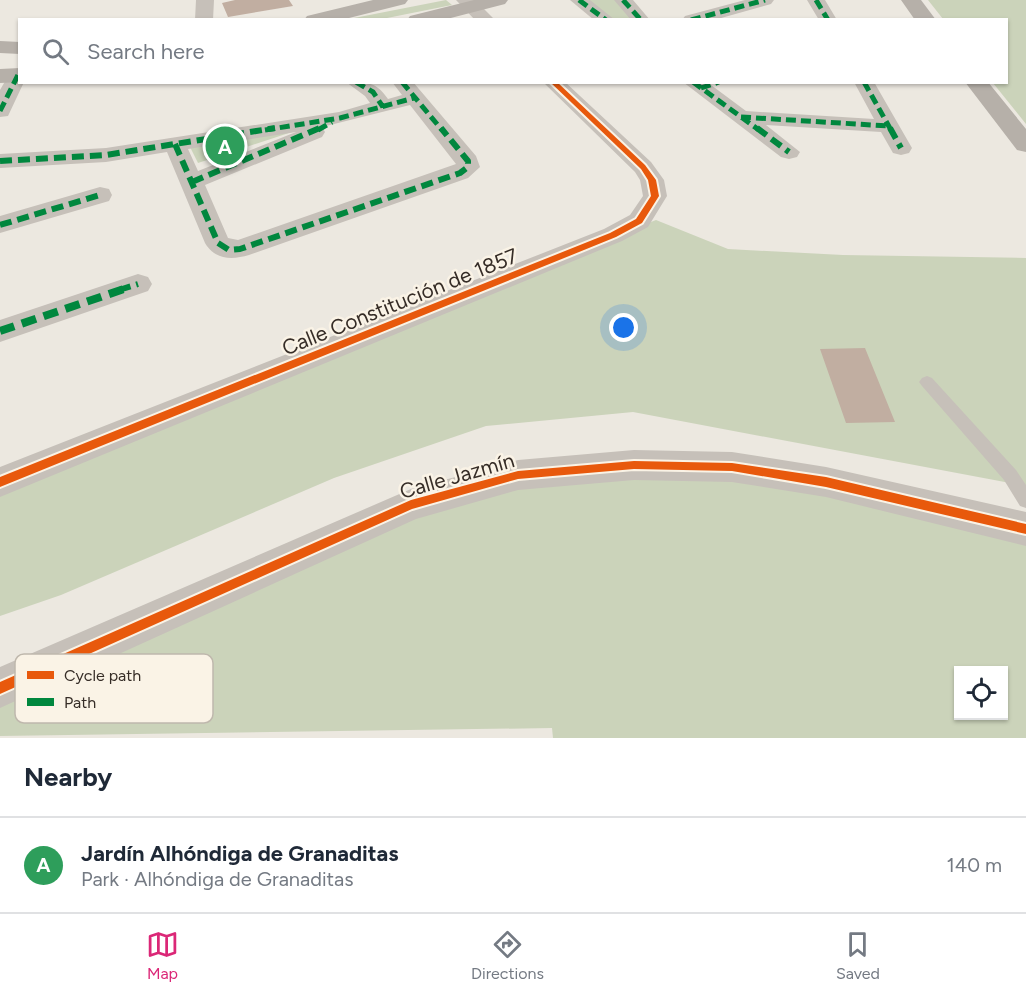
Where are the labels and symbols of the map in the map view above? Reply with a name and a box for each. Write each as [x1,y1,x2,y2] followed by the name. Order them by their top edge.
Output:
[206,124,244,168] pin: A
[278,243,521,360] street label: Calle Constitución de 1857
[609,313,638,342] your location
[397,447,517,504] street label: Calle Jazmín
[15,654,213,723] legend
[64,666,141,685] text: Cycle path
[64,693,96,712] text: Path

